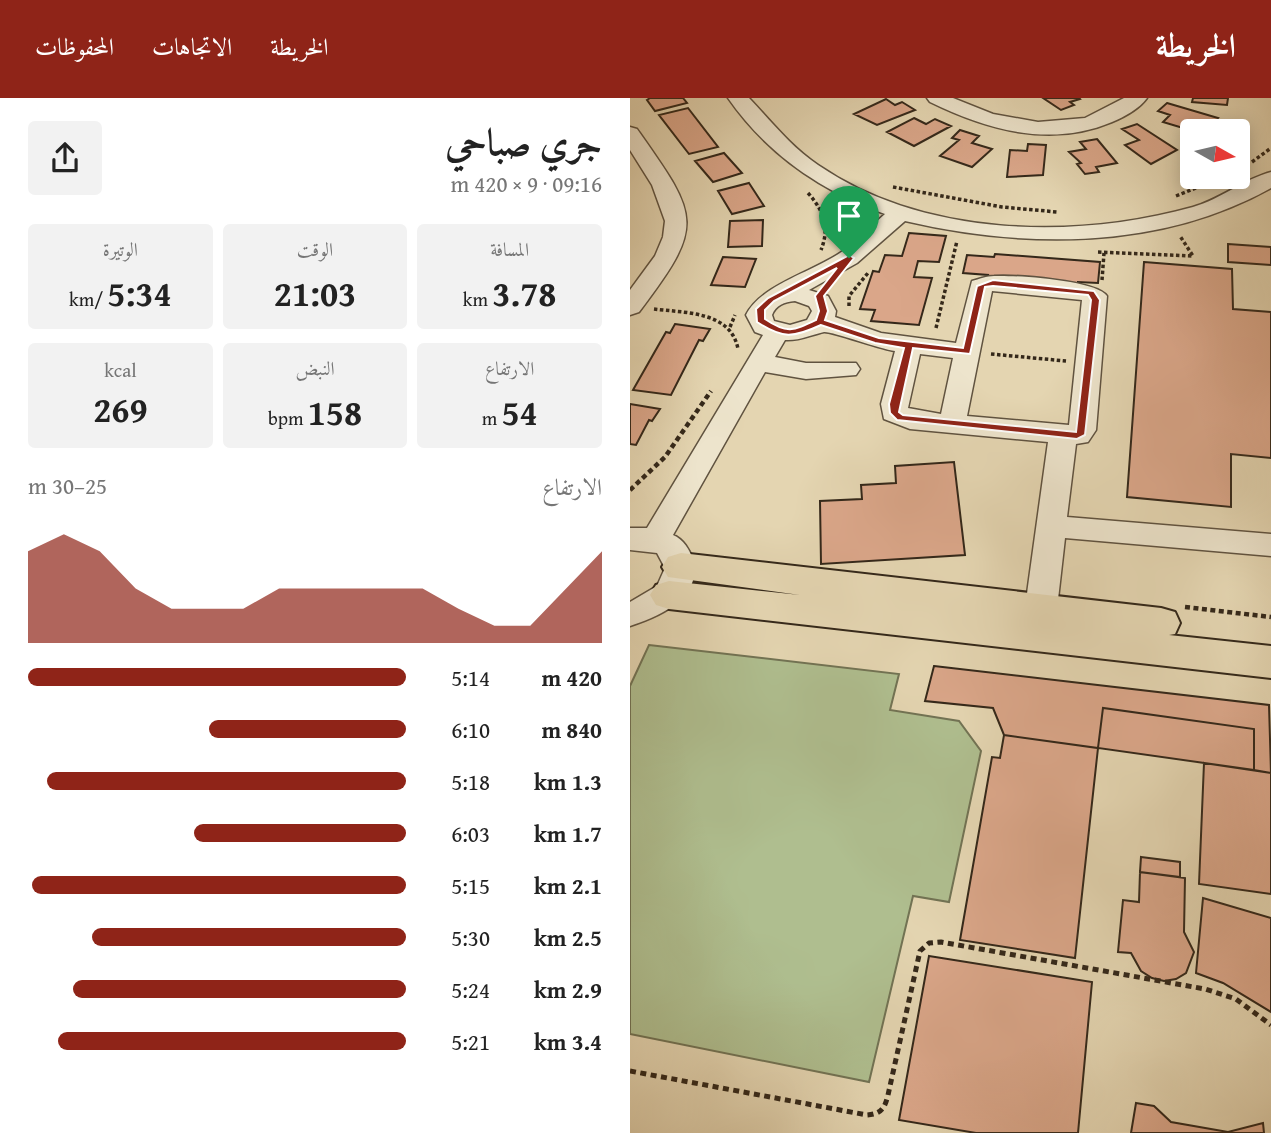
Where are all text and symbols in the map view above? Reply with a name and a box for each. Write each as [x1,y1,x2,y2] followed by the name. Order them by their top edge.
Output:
[1156,21,1236,69] text: الخريطة
[35,29,114,64] text: المحفوظات
[152,29,232,64] text: الاتجاهات
[270,29,329,64] text: الخريطة
[445,113,602,169] text: جري صباحي
[1180,119,1250,189] north arrow
[1180,119,1250,189] map controls
[28,121,102,195] button: share
[450,167,602,200] text: 09:16 · 9 × 420 m
[819,186,879,258] pin
[830,197,868,235] icon: arrive
[103,235,138,263] text: الوتيرة
[297,235,333,263] text: الوقت
[490,235,529,263] text: المسافة
[107,268,172,319] text: 5:34
[274,268,356,319] text: 21:03
[492,268,557,319] text: 3.78
[69,285,107,313] text: /km
[463,285,492,313] text: km
[295,354,335,382] text: النبض
[485,354,534,382] text: الارتفاع
[104,356,137,384] text: kcal
[93,384,148,435] text: 269
[308,387,362,438] text: 158
[501,387,538,438] text: 54
[268,404,308,432] text: bpm
[482,404,501,432] text: m
[28,469,107,502] text: 25–30 m
[542,470,602,503] text: الارتفاع
[451,661,490,694] text: 5:14
[541,661,602,694] text: 420 m
[451,713,490,746] text: 6:10
[541,713,602,746] text: 840 m
[451,765,490,798] text: 5:18
[534,765,602,798] text: 1.3 km
[451,817,490,850] text: 6:03
[534,817,602,850] text: 1.7 km
[451,869,490,902] text: 5:15
[534,869,602,902] text: 2.1 km
[451,921,490,954] text: 5:30
[534,921,602,954] text: 2.5 km
[451,973,490,1006] text: 5:24
[534,973,602,1006] text: 2.9 km
[451,1025,490,1058] text: 5:21
[534,1025,602,1058] text: 3.4 km

